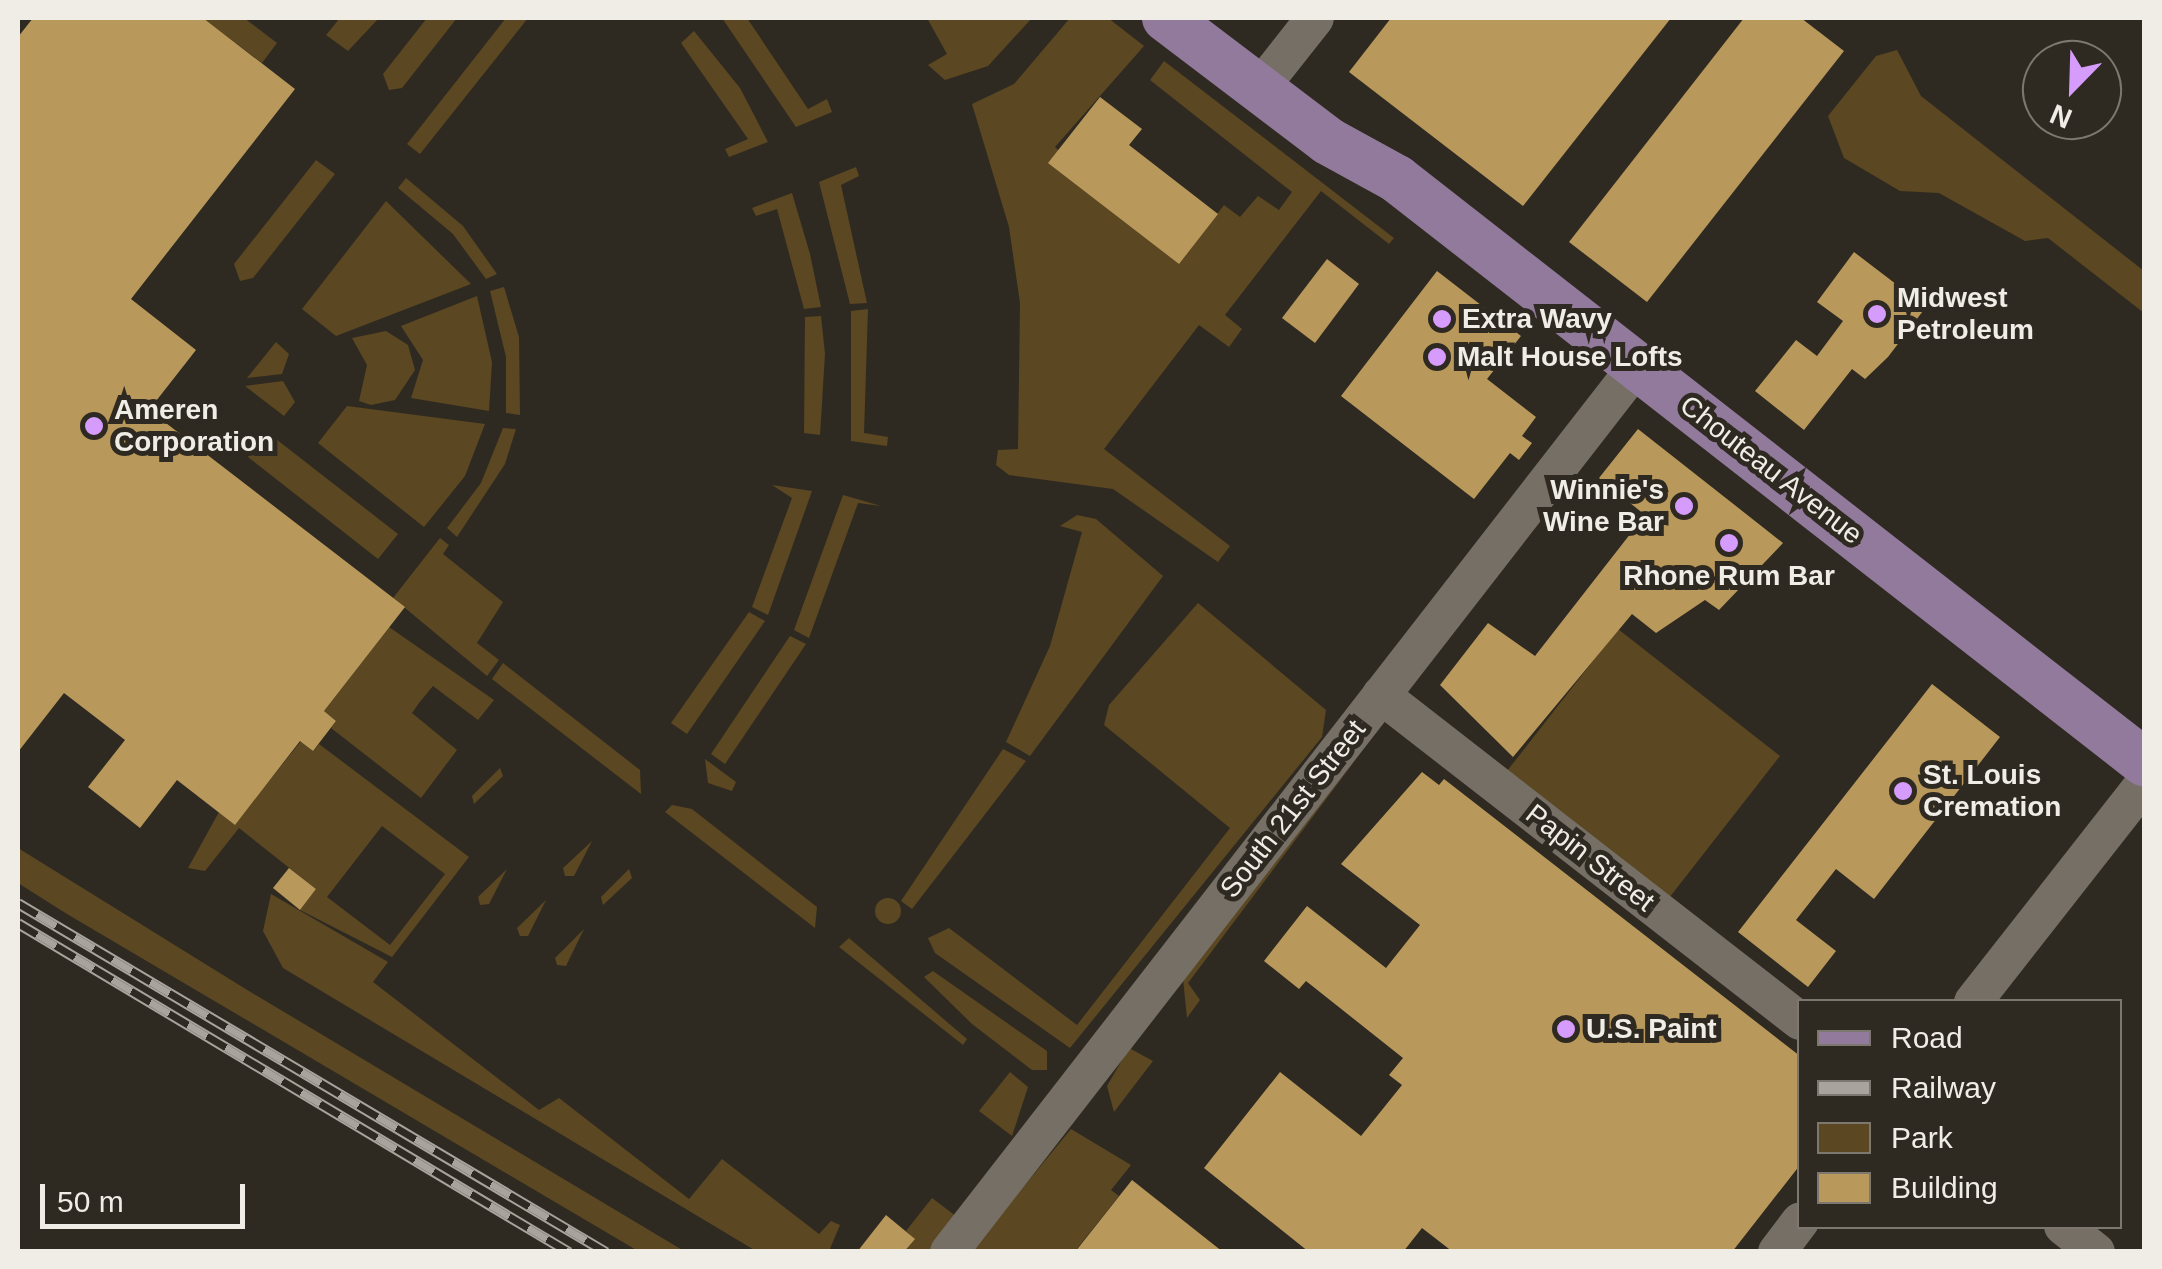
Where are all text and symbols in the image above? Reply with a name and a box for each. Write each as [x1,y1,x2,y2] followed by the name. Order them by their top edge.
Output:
[2022,40,2122,140] north arrow
[2046,98,2076,134] text: N
[1897,281,2034,347] place label: Midwest Petroleum
[1462,302,1612,336] place label: Extra Wavy
[1866,303,1888,325] marker: Midwest Petroleum
[1431,308,1453,330] marker: Extra Wavy
[1457,340,1683,374] place label: Malt House Lofts
[1426,346,1448,368] marker: Malt House Lofts
[1673,388,1869,552] street label: Chouteau Avenue
[114,393,274,459] place label: Ameren Corporation
[83,415,105,437] marker: Ameren Corporation
[1543,473,1664,539] place label: Winnie's Wine Bar
[1673,495,1695,517] marker: Winnie's Wine Bar
[1718,532,1740,554] marker: Rhone Rum Bar
[1623,559,1835,593] place label: Rhone Rum Bar
[1213,713,1373,905] street label: South 21st Street
[1923,758,2061,824] place label: St. Louis Cremation
[1892,780,1914,802] marker: St. Louis Cremation
[1519,797,1661,919] street label: Papin Street
[1797,999,2122,1229] legend
[1586,1012,1717,1046] place label: U.S. Paint
[1555,1018,1577,1040] marker: U.S. Paint
[1891,1021,1963,1054] text: Road
[1891,1071,1996,1104] text: Railway
[1891,1121,1953,1154] text: Park
[45,1164,250,1226] scale bar
[1891,1171,1998,1204] text: Building
[57,1185,124,1218] text: 50 m

